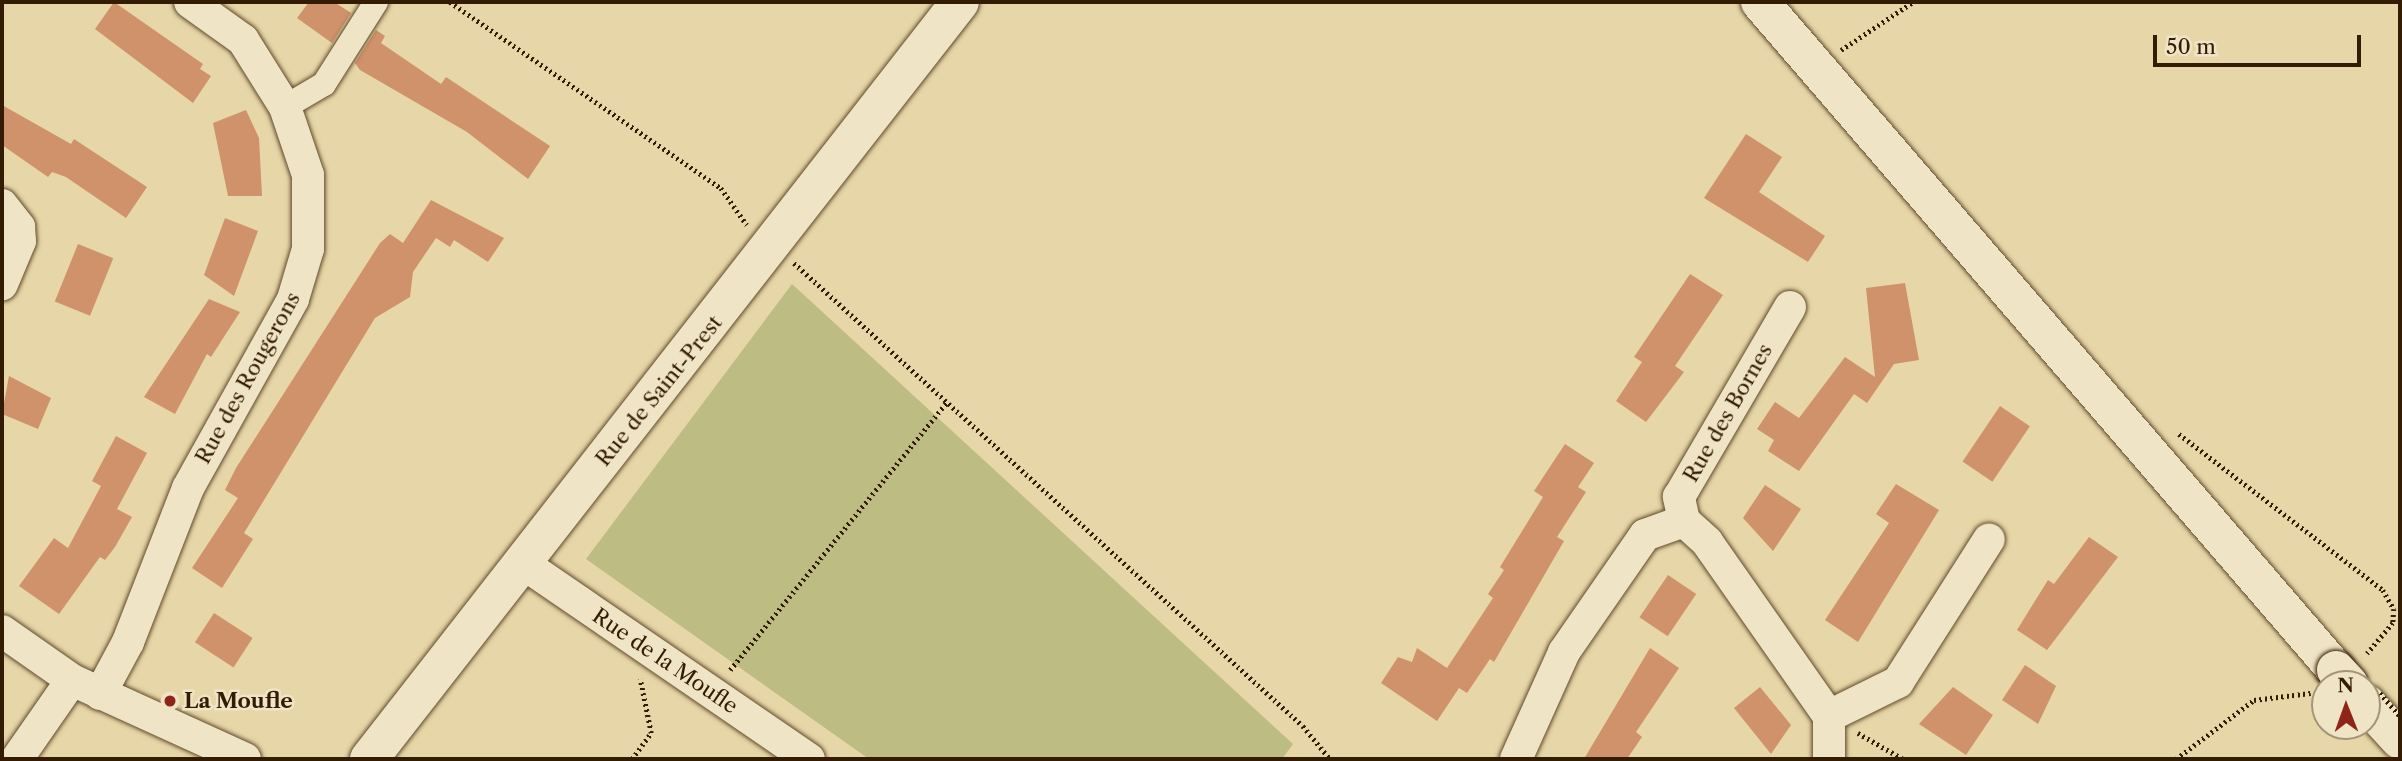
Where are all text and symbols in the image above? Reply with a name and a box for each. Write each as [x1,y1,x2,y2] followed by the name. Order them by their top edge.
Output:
[2157,21,2365,65] scale bar
[2166,34,2216,59] text: 50 m
[190,288,306,468] street label: Rue des Rougerons
[591,311,727,471] street label: Rue de Saint-Prest
[1678,339,1778,487] street label: Rue des Bornes
[587,603,743,719] street label: Rue de la Moufle
[2311,670,2381,740] north arrow
[2337,674,2354,697] text: N
[184,688,293,714] place label: La Moufle
[162,693,178,709] marker: La Moufle

